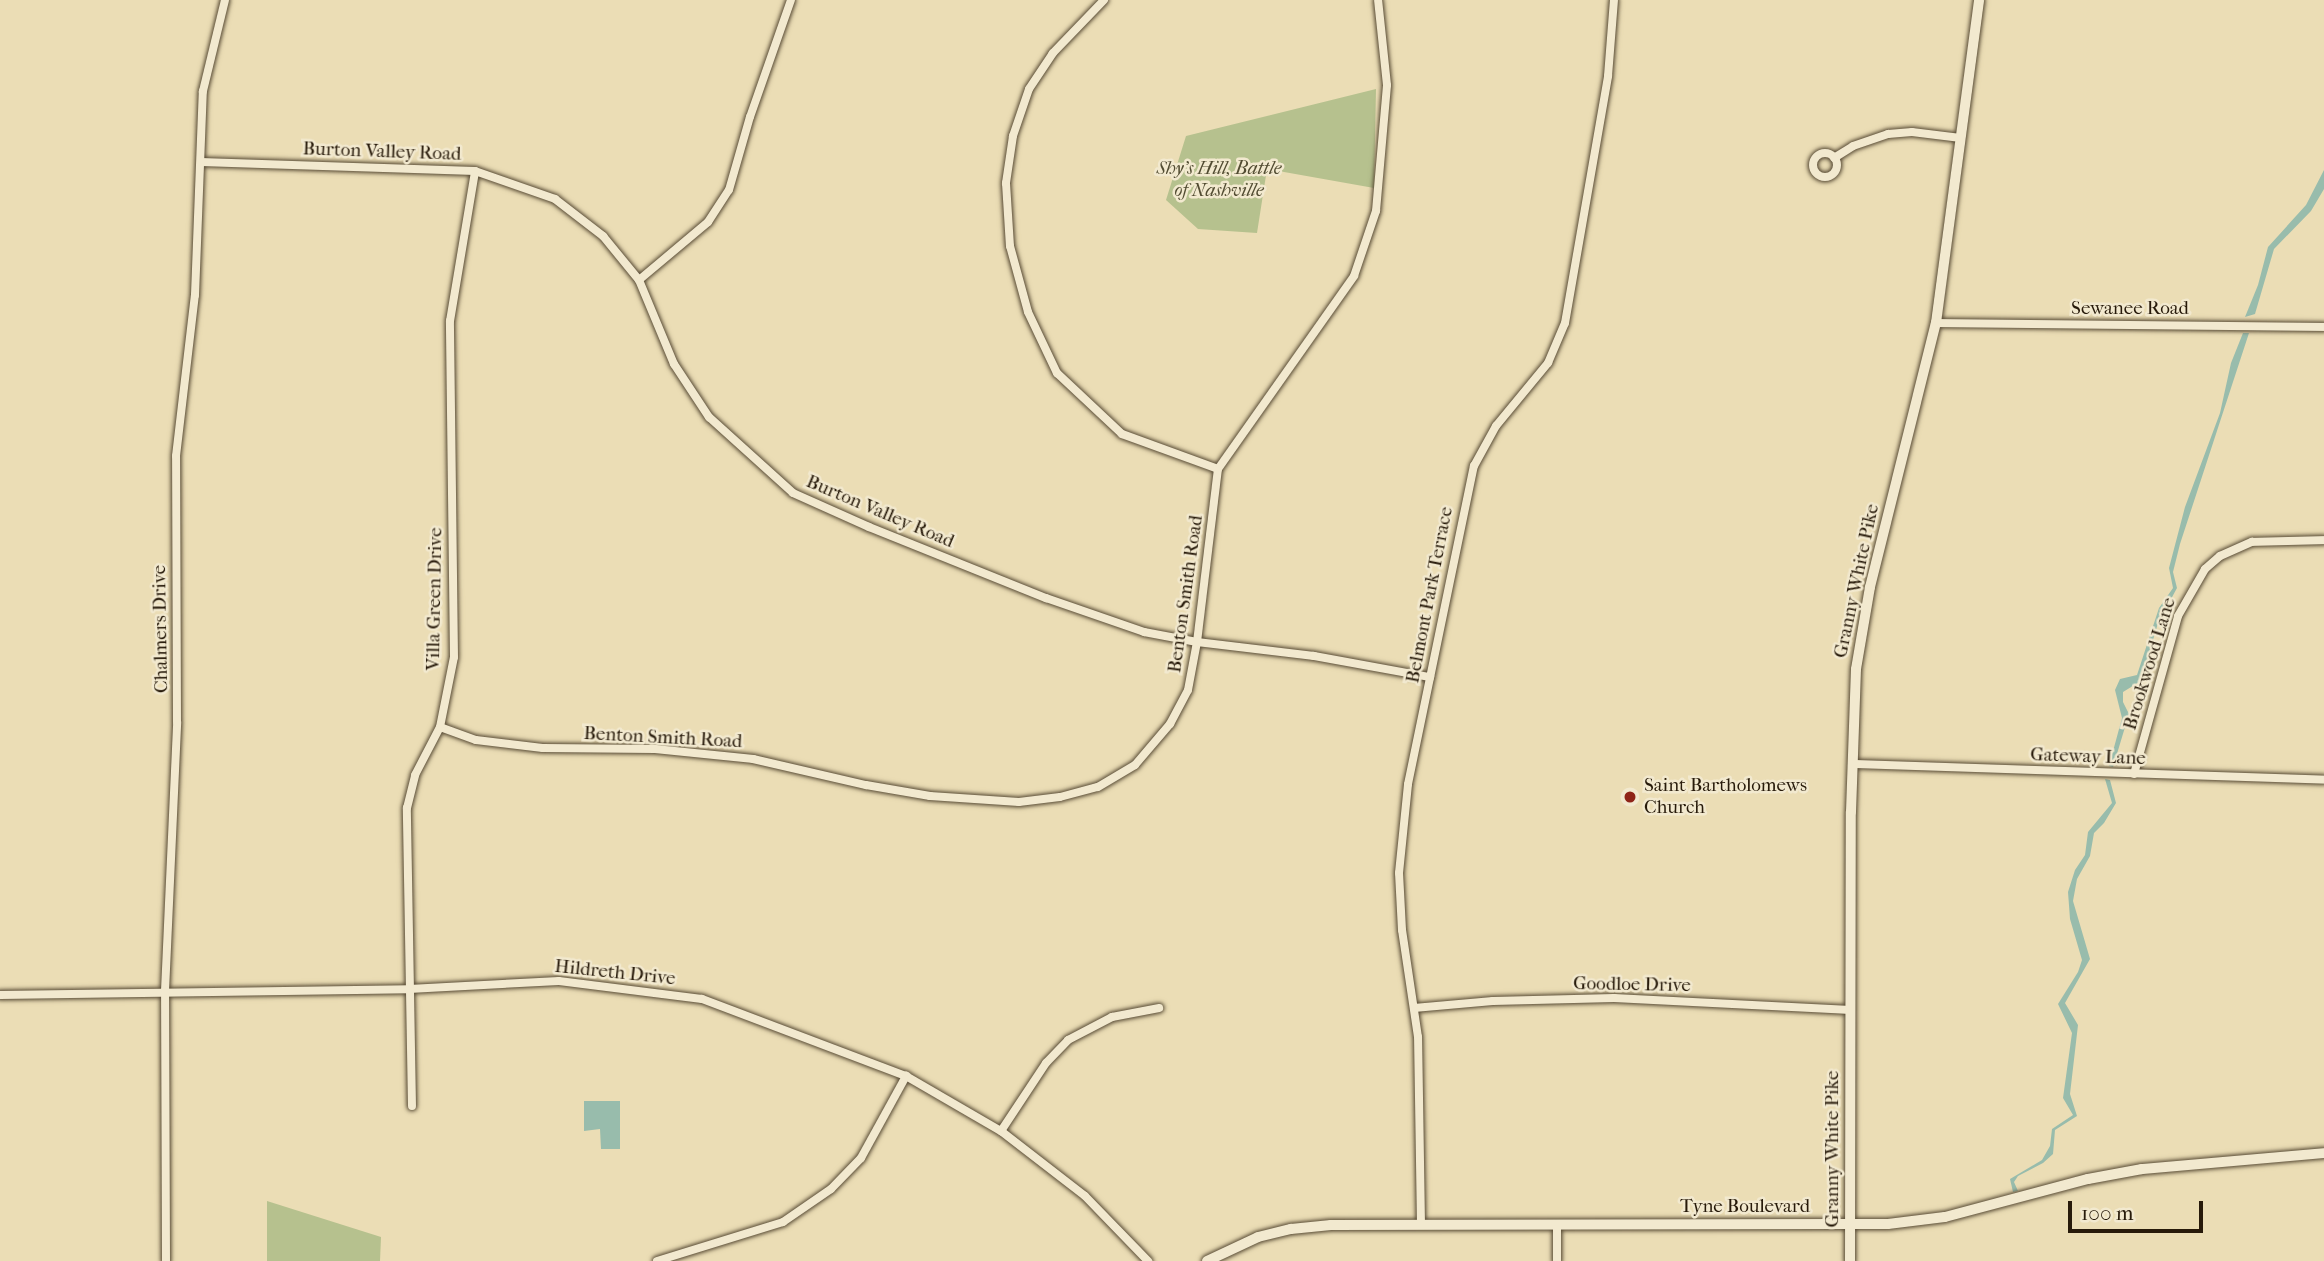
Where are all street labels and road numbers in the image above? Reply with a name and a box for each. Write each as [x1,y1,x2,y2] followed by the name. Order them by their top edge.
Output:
[302,138,462,166] street label: Burton Valley Road
[2071,298,2189,320] street label: Sewanee Road
[803,471,957,553] street label: Burton Valley Road
[1830,502,1884,660] street label: Granny White Pike
[1402,505,1458,685] street label: Belmont Park Terrace
[1164,514,1208,674] street label: Benton Smith Road
[422,527,448,671] street label: Villa Green Drive
[148,565,174,693] street label: Chalmers Drive
[2119,595,2181,733] street label: Brookwood Lane
[583,722,743,754] street label: Benton Smith Road
[2030,744,2146,770] street label: Gateway Lane
[553,955,677,991] street label: Hildreth Drive
[1573,973,1691,997] street label: Goodloe Drive
[1822,1071,1844,1227] street label: Granny White Pike
[1680,1196,1810,1218] street label: Tyne Boulevard

